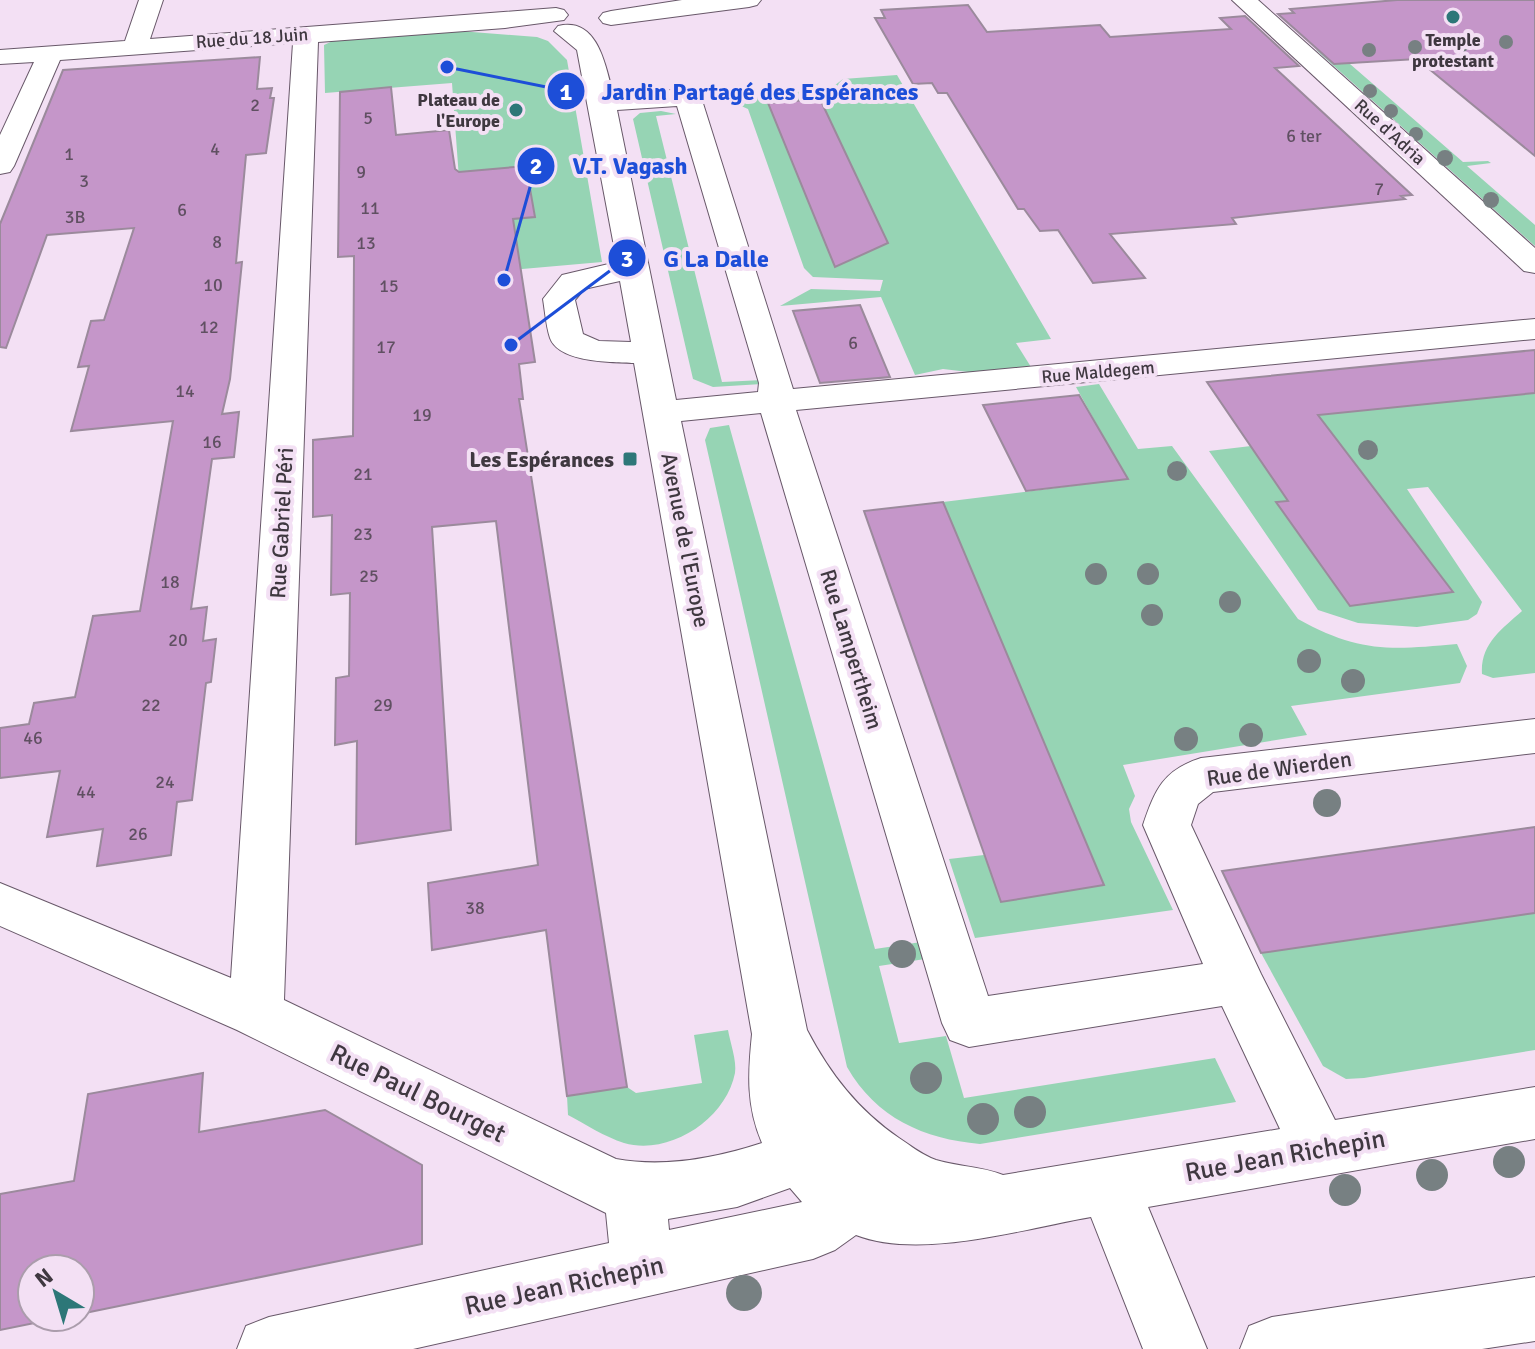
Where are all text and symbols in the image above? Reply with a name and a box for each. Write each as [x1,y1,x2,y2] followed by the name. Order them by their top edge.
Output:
[1444,8,1462,26] marker: Temple protestant
[195,23,309,53] street label: Rue du 18 Juin
[1412,29,1494,72] place label: Temple protestant
[546,67,935,115] callout: Jardin Partagé des Espérances
[560,77,573,107] text: 1
[602,77,919,107] text: Jardin Partagé des Espérances
[417,89,500,132] place label: Plateau de l'Europe
[250,94,260,116] house number: 2
[1350,94,1430,170] street label: Rue d'Adria
[507,101,525,119] marker: Plateau de l'Europe
[363,107,373,129] house number: 5
[1286,125,1322,147] house number: 6 ter
[210,138,220,160] house number: 4
[516,142,703,190] callout: V.T. Vagash
[64,143,74,165] house number: 1
[530,151,542,181] text: 2
[573,151,688,181] text: V.T. Vagash
[356,161,366,183] house number: 9
[79,170,89,192] house number: 3
[1374,178,1384,200] house number: 7
[360,197,380,219] house number: 11
[177,199,187,221] house number: 6
[65,206,85,228] house number: 3B
[212,231,222,253] house number: 8
[356,232,376,254] house number: 13
[607,234,785,282] callout: G La Dalle
[621,244,633,274] text: 3
[663,244,769,274] text: G La Dalle
[203,274,223,296] house number: 10
[379,275,399,297] house number: 15
[199,316,219,338] house number: 12
[848,332,858,354] house number: 6
[376,336,396,358] house number: 17
[1041,356,1155,388] street label: Rue Maldegem
[175,380,195,402] house number: 14
[412,404,432,426] house number: 19
[202,431,222,453] house number: 16
[469,446,614,473] place label: Les Espérances
[264,447,299,599] street label: Rue Gabriel Péri
[621,450,639,468] marker: Les Espérances
[655,450,716,630] street label: Avenue de l'Europe
[353,463,373,485] house number: 21
[353,523,373,545] house number: 23
[359,565,379,587] house number: 25
[814,566,889,732] street label: Rue Lampertheim
[160,571,180,593] house number: 18
[168,629,188,651] house number: 20
[141,694,161,716] house number: 22
[373,694,393,716] house number: 29
[23,727,43,749] house number: 46
[1205,745,1353,792] street label: Rue de Wierden
[155,771,175,793] house number: 24
[76,781,96,803] house number: 44
[128,823,148,845] house number: 26
[465,897,485,919] house number: 38
[324,1038,511,1150] street label: Rue Paul Bourget
[1183,1123,1388,1189] street label: Rue Jean Richepin
[462,1249,667,1323] street label: Rue Jean Richepin
[16,1253,96,1333] north arrow
[30,1262,58,1293] text: N

